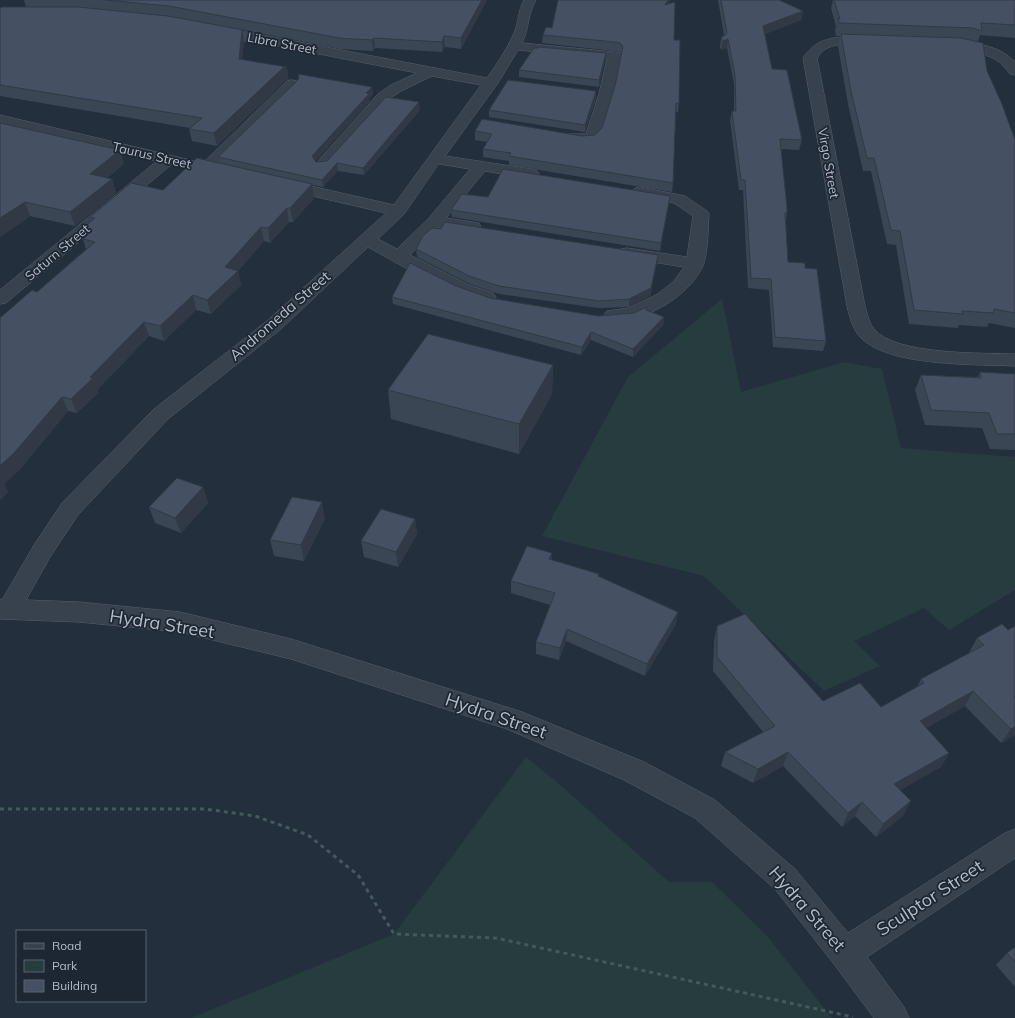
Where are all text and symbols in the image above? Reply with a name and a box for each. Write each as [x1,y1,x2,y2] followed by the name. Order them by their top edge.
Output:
[246,28,318,58] street label: Libra Street
[815,126,843,200] street label: Virgo Street
[111,138,193,172] street label: Taurus Street
[21,220,93,284] street label: Saturn Street
[225,267,334,365] street label: Andromeda Street
[108,604,216,643] street label: Hydra Street
[442,687,550,744] street label: Hydra Street
[872,854,988,941] street label: Sculptor Street
[764,861,851,956] street label: Hydra Street
[16,930,146,1002] legend
[52,938,81,953] text: Road
[52,958,78,973] text: Park
[52,978,97,993] text: Building

